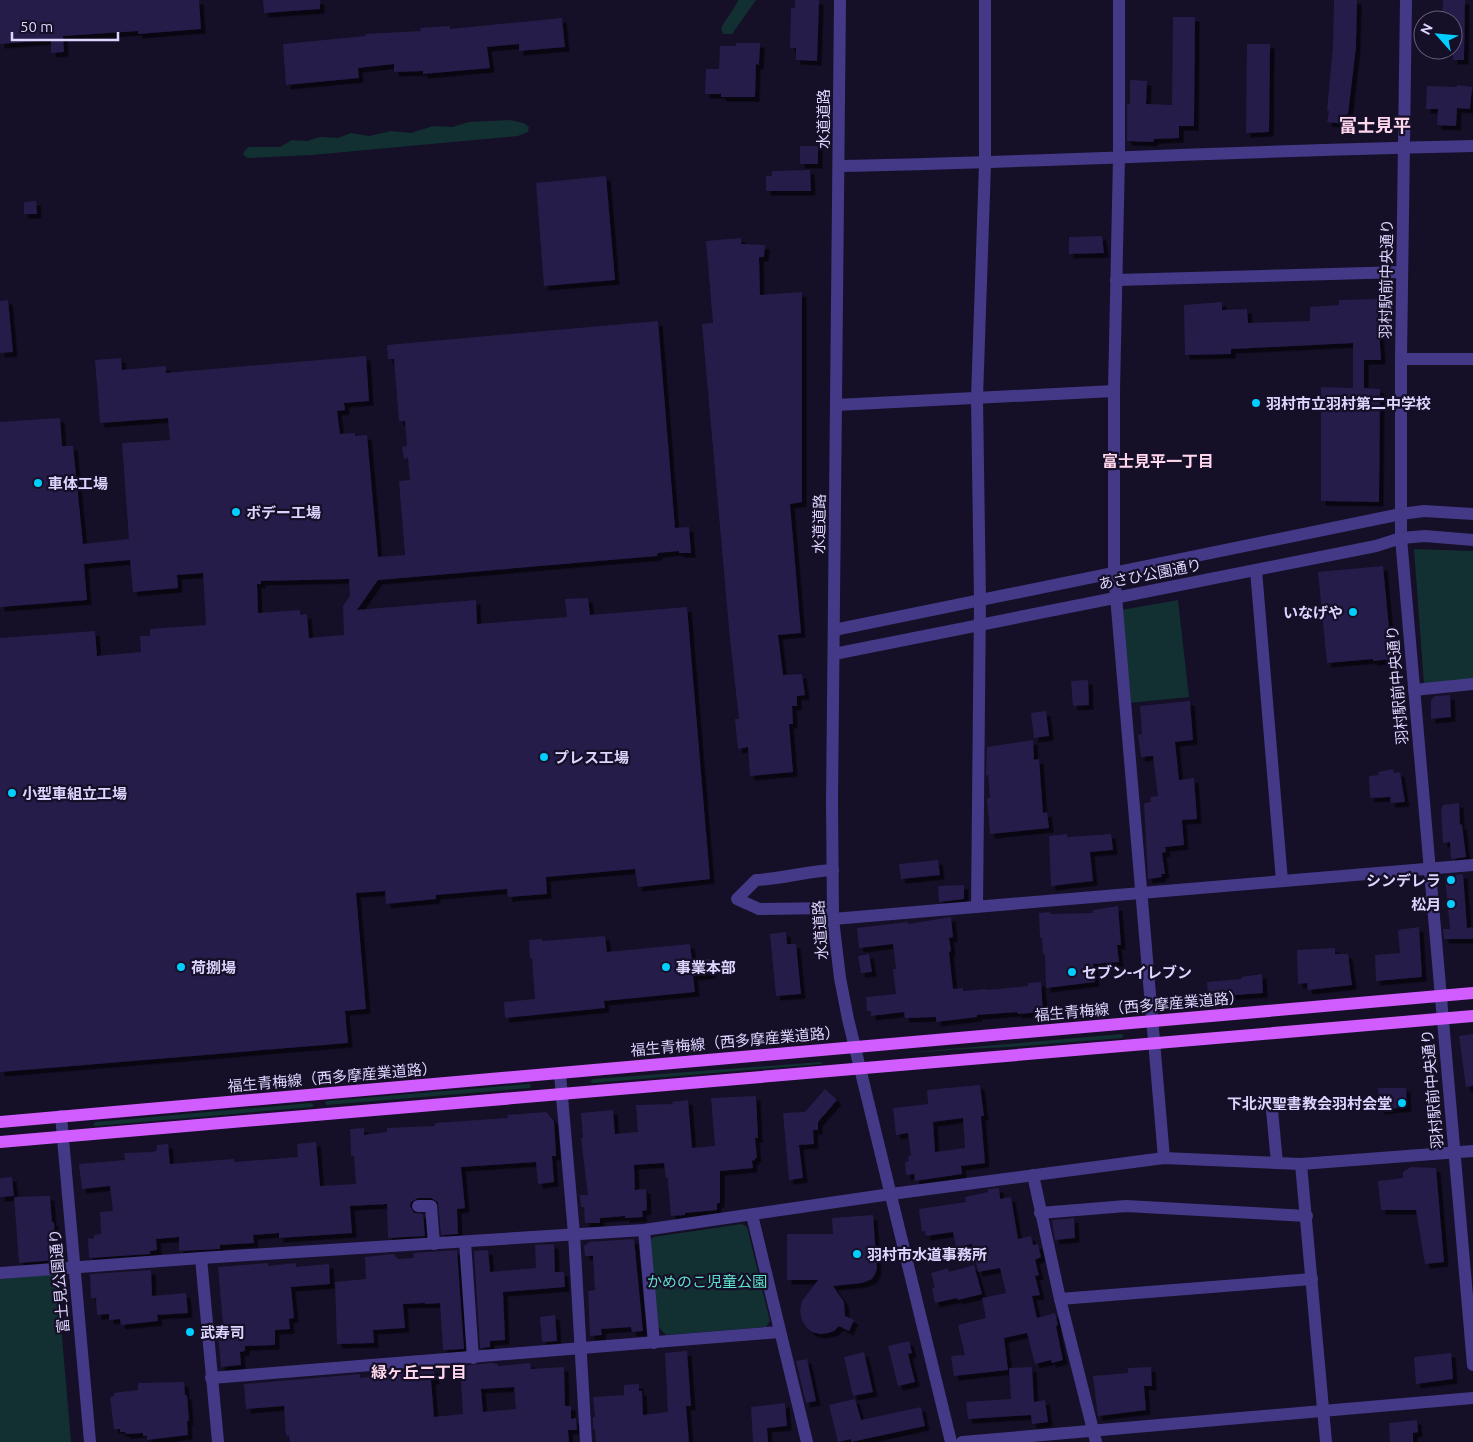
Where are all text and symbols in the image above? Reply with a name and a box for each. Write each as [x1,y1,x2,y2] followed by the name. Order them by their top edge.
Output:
[12,10,119,42] scale bar
[1413,10,1463,60] north arrow
[20,18,53,35] text: 50 m
[1417,21,1436,37] text: N
[815,89,832,149] street label: 水道道路
[1339,115,1411,135] district label: 富士見平
[1376,219,1396,339] street label: 羽村駅前中央通り
[1266,395,1431,412] place label: 羽村市立羽村第二中学校
[1250,397,1262,409] marker: 羽村市立羽村第二中学校
[1102,452,1214,470] district label: 富士見平一丁目
[48,475,108,492] place label: 車体工場
[32,477,44,489] marker: 車体工場
[810,494,828,554] street label: 水道道路
[246,504,321,521] place label: ボデー工場
[230,506,242,518] marker: ボデー工場
[1097,556,1203,592] street label: あさひ公園通り
[1283,604,1343,621] place label: いなげや
[1347,606,1359,618] marker: いなげや
[1383,624,1411,746] street label: 羽村駅前中央通り
[554,749,629,766] place label: プレス工場
[538,751,550,763] marker: プレス工場
[22,785,127,802] place label: 小型車組立工場
[6,787,18,799] marker: 小型車組立工場
[1366,872,1441,889] place label: シンデレラ
[1445,874,1457,886] marker: シンデレラ
[1411,896,1441,913] place label: 松月
[1445,898,1457,910] marker: 松月
[809,899,831,961] street label: 水道道路
[191,959,236,976] place label: 荷捌場
[676,959,736,976] place label: 事業本部
[175,961,187,973] marker: 荷捌場
[660,961,672,973] marker: 事業本部
[1082,964,1192,981] place label: セブン-イレブン
[1066,966,1078,978] marker: セブン-イレブン
[1034,988,1244,1024] street label: 福生青梅線（西多摩産業道路）
[630,1023,840,1059] street label: 福生青梅線（西多摩産業道路）
[1418,1028,1446,1150] street label: 羽村駅前中央通り
[227,1059,437,1095] street label: 福生青梅線（西多摩産業道路）
[1227,1095,1392,1112] place label: 下北沢聖書教会羽村会堂
[1396,1097,1408,1109] marker: 下北沢聖書教会羽村会堂
[46,1228,72,1334] street label: 富士見公園通り
[867,1246,987,1263] place label: 羽村市水道事務所
[851,1248,863,1260] marker: 羽村市水道事務所
[647,1273,767,1290] park label: かめのこ児童公園
[200,1324,245,1341] place label: 武寿司
[184,1326,196,1338] marker: 武寿司
[371,1363,467,1381] district label: 緑ヶ丘二丁目

